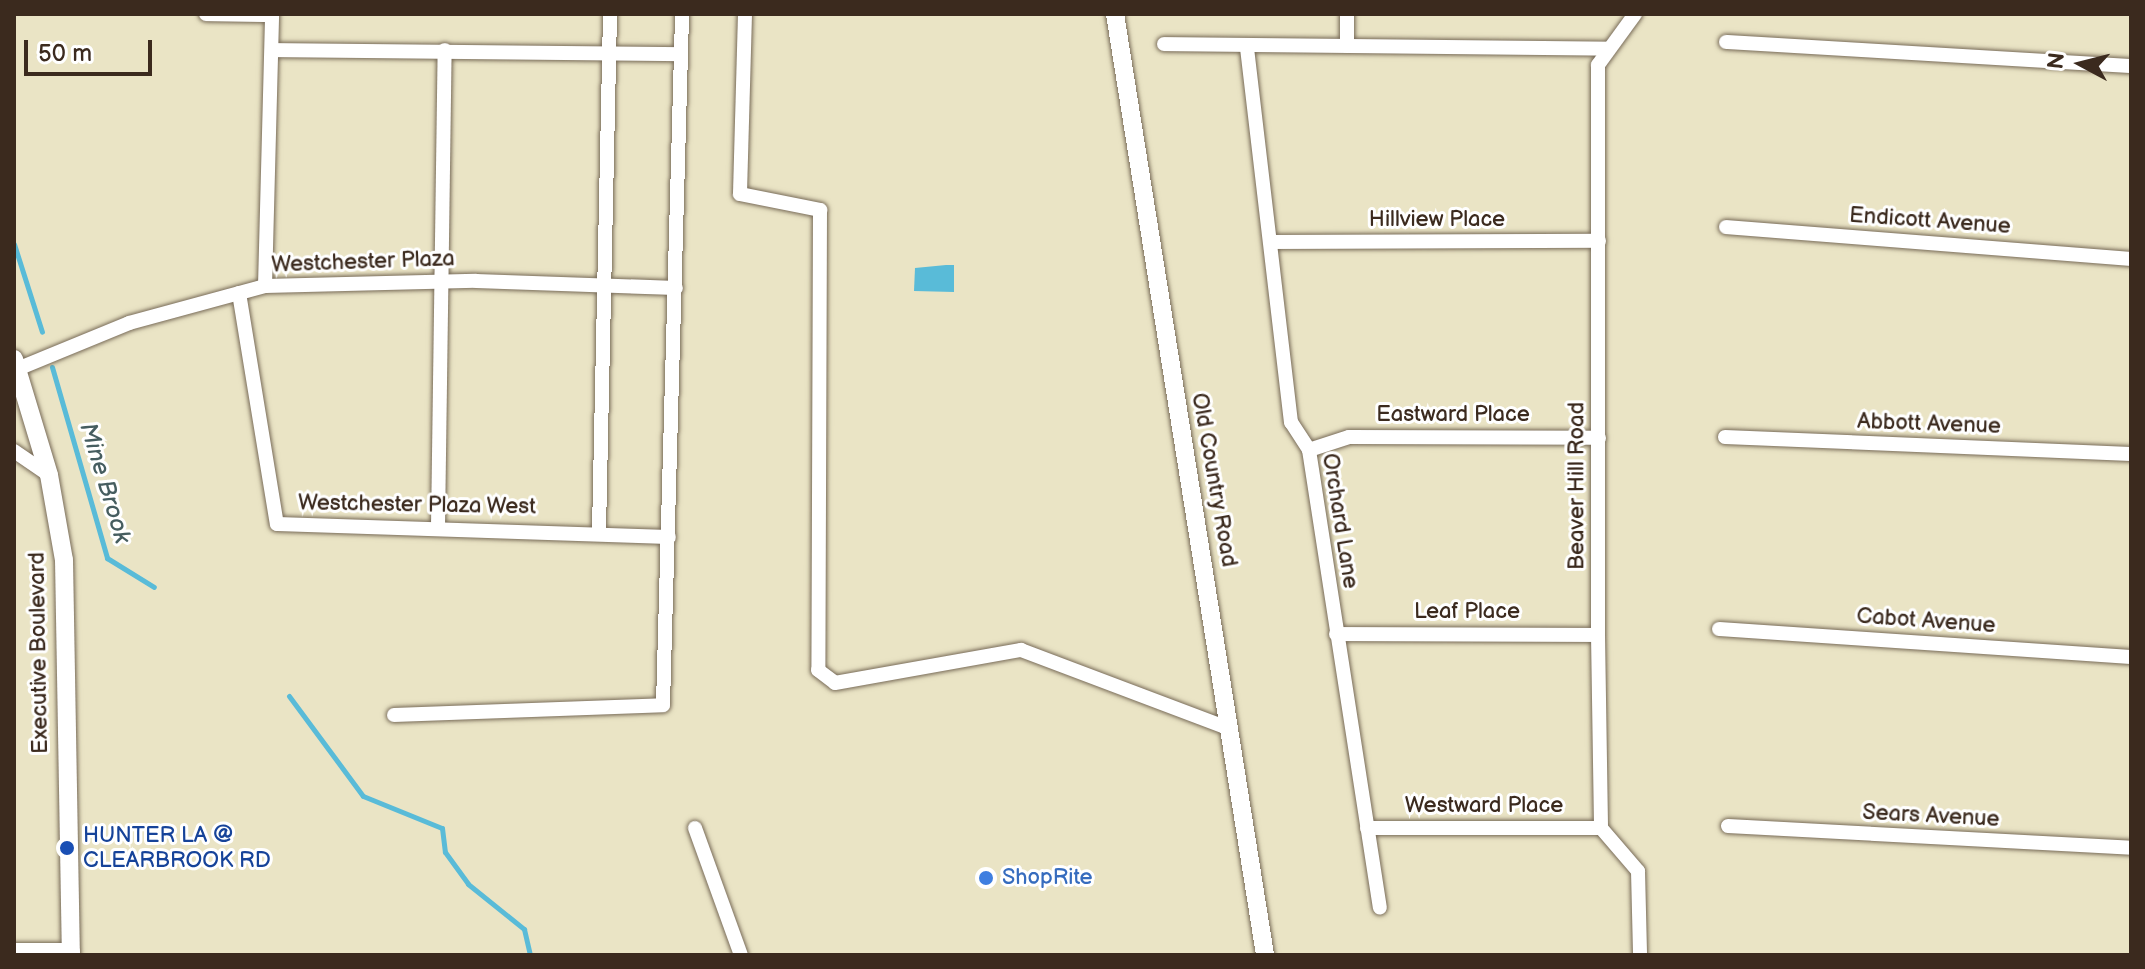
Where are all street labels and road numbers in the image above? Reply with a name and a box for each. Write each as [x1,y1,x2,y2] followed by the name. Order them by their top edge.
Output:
[1848,202,2012,240] street label: Endicott Avenue
[1369,207,1505,233] street label: Hillview Place
[271,246,455,278] street label: Westchester Plaza
[1186,390,1242,570] street label: Old Country Road
[1376,402,1530,428] street label: Eastward Place
[1564,402,1590,570] street label: Beaver Hill Road
[1857,408,2001,440] street label: Abbott Avenue
[1316,452,1364,590] street label: Orchard Lane
[297,490,537,520] street label: Westchester Plaza West
[24,552,54,754] street label: Executive Boulevard
[1414,599,1520,625] street label: Leaf Place
[1856,603,1996,639] street label: Cabot Avenue
[1405,793,1563,819] street label: Westward Place
[1862,799,2000,833] street label: Sears Avenue

